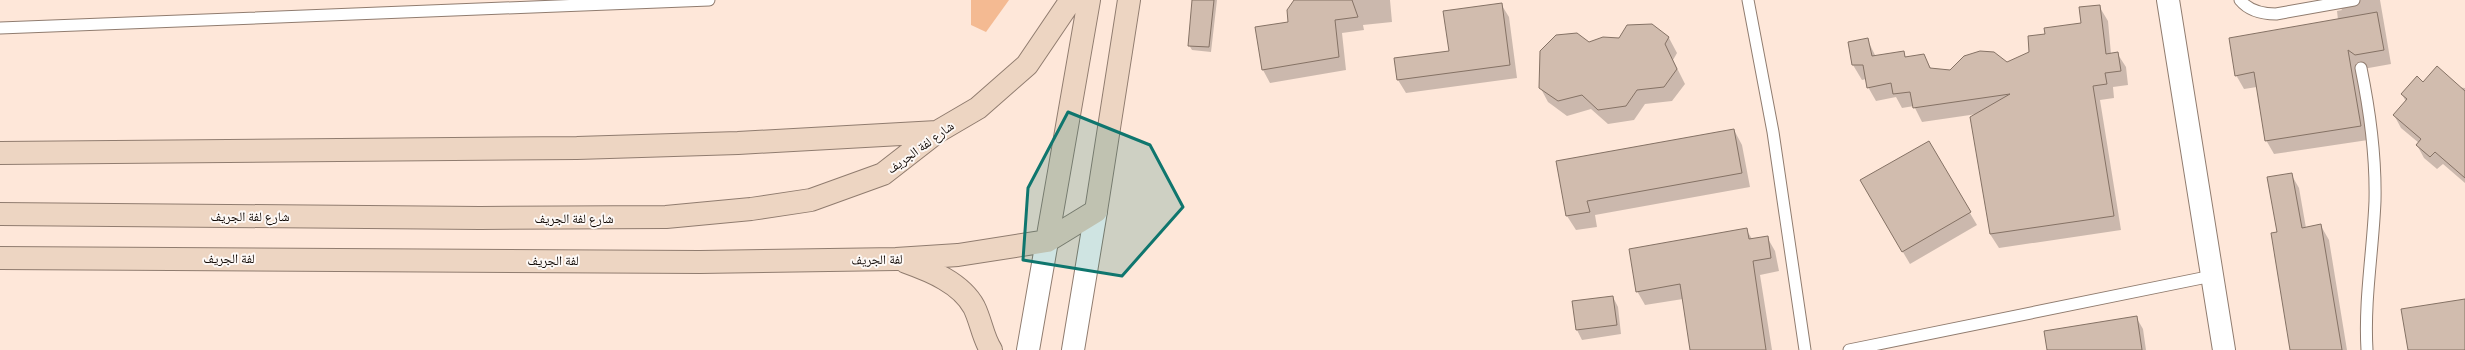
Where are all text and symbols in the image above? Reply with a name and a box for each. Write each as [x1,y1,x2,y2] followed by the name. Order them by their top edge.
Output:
[883,117,958,178] street label: شارع لفة الجريف
[210,208,290,226] street label: شارع لفة الجريف
[534,210,614,228] street label: شارع لفة الجريف
[203,250,255,267] street label: لفة الجريف
[851,251,903,268] street label: لفة الجريف
[527,252,579,269] street label: لفة الجريف

